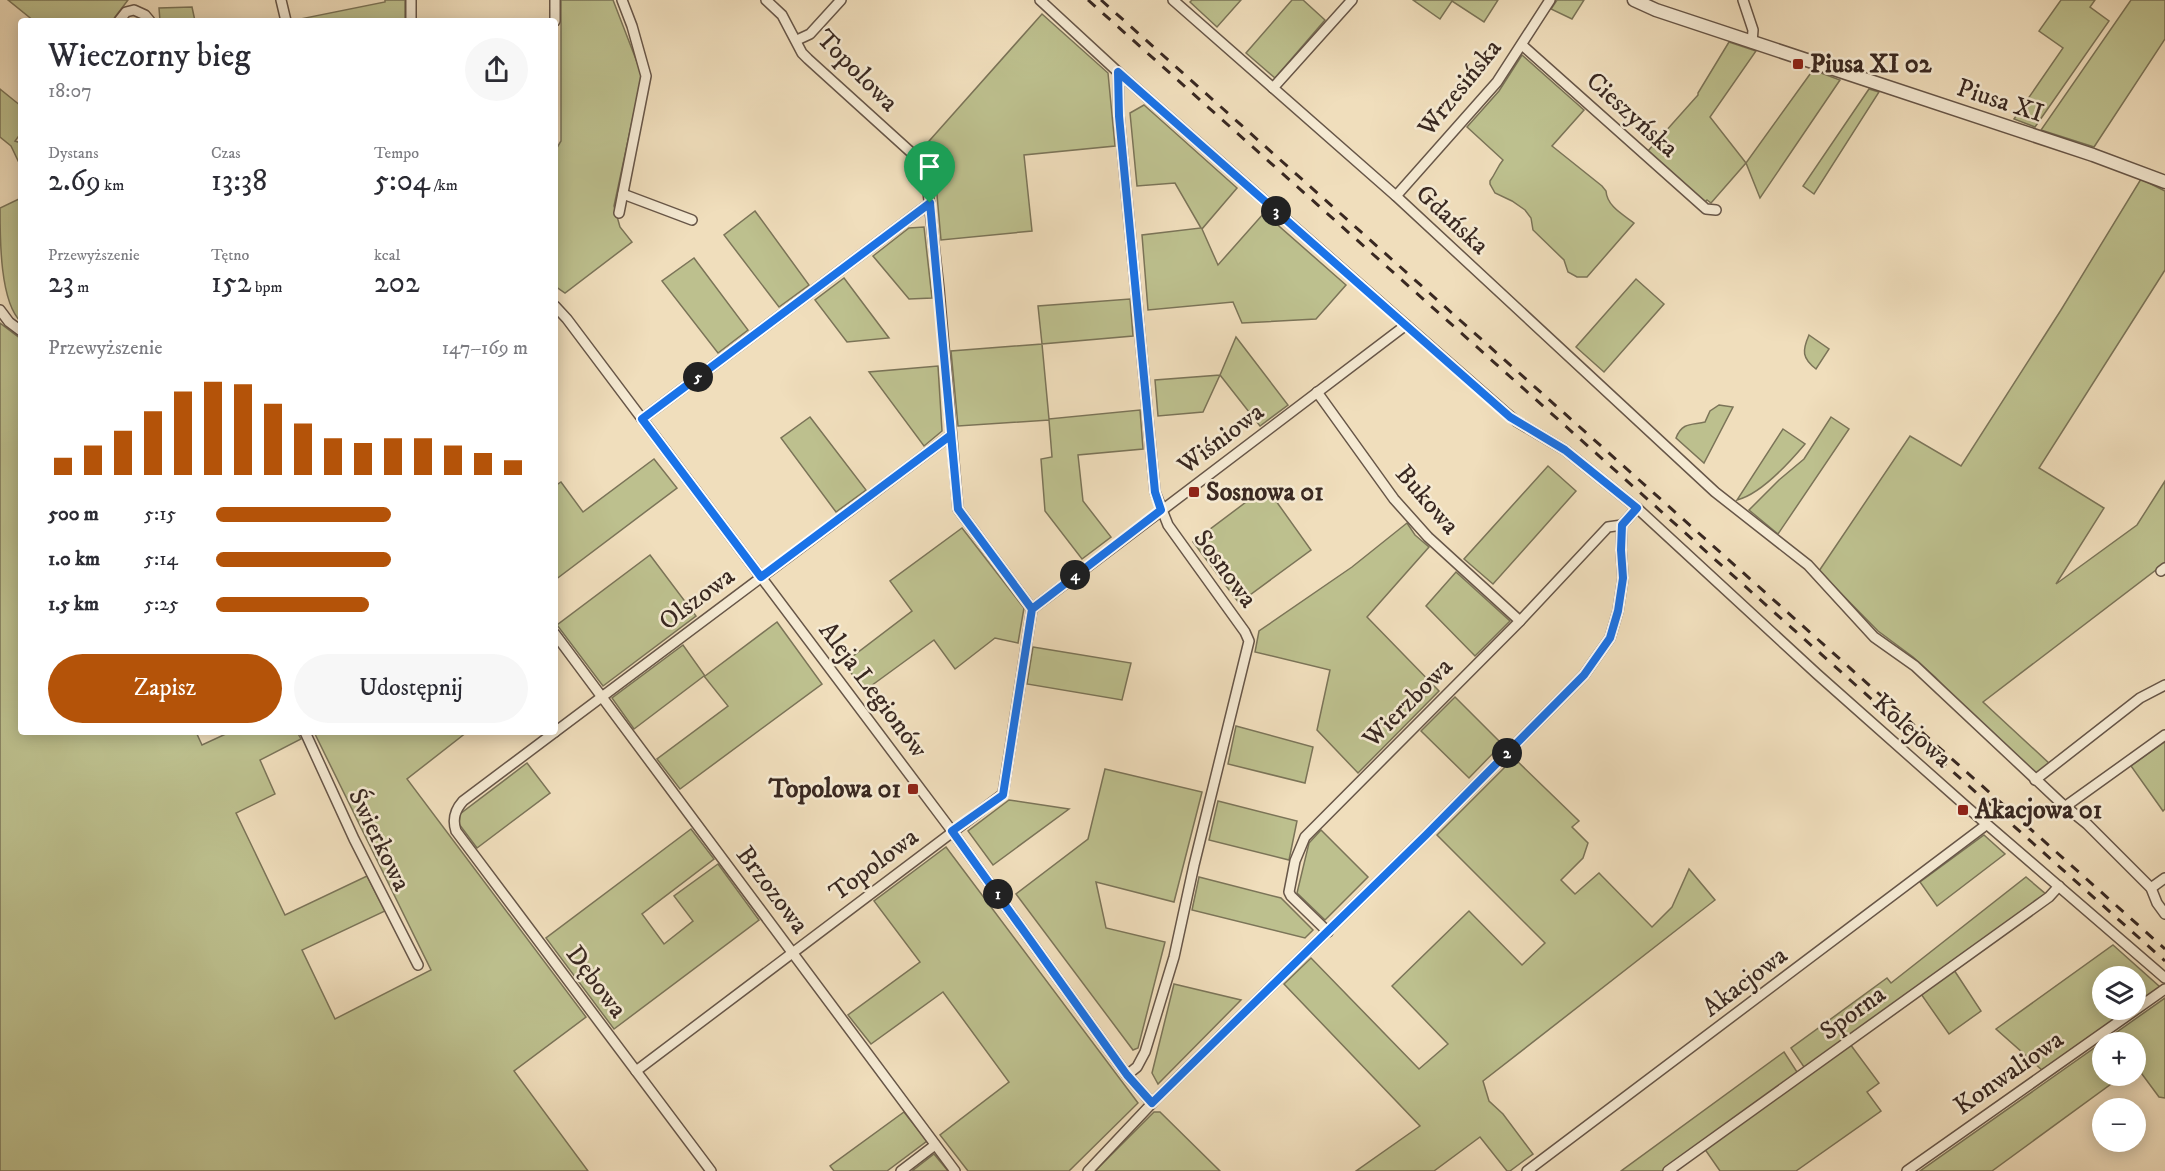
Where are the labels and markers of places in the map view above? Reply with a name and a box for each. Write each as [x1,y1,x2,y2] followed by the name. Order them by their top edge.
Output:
[1810,48,1933,81] place label: Piusa XI 02
[1791,57,1805,71] marker: Piusa XI 02
[904,141,955,203] pin
[1261,196,1291,226] pin: 3
[683,362,713,392] pin: 5
[1206,476,1324,509] place label: Sosnowa 01
[1187,485,1201,499] marker: Sosnowa 01
[1060,560,1090,590] pin: 4
[1492,738,1522,768] pin: 2
[768,773,901,806] place label: Topolowa 01
[906,782,920,796] marker: Topolowa 01
[1974,794,2102,827] place label: Akacjowa 01
[1956,803,1970,817] marker: Akacjowa 01
[983,879,1013,909] pin: 1

